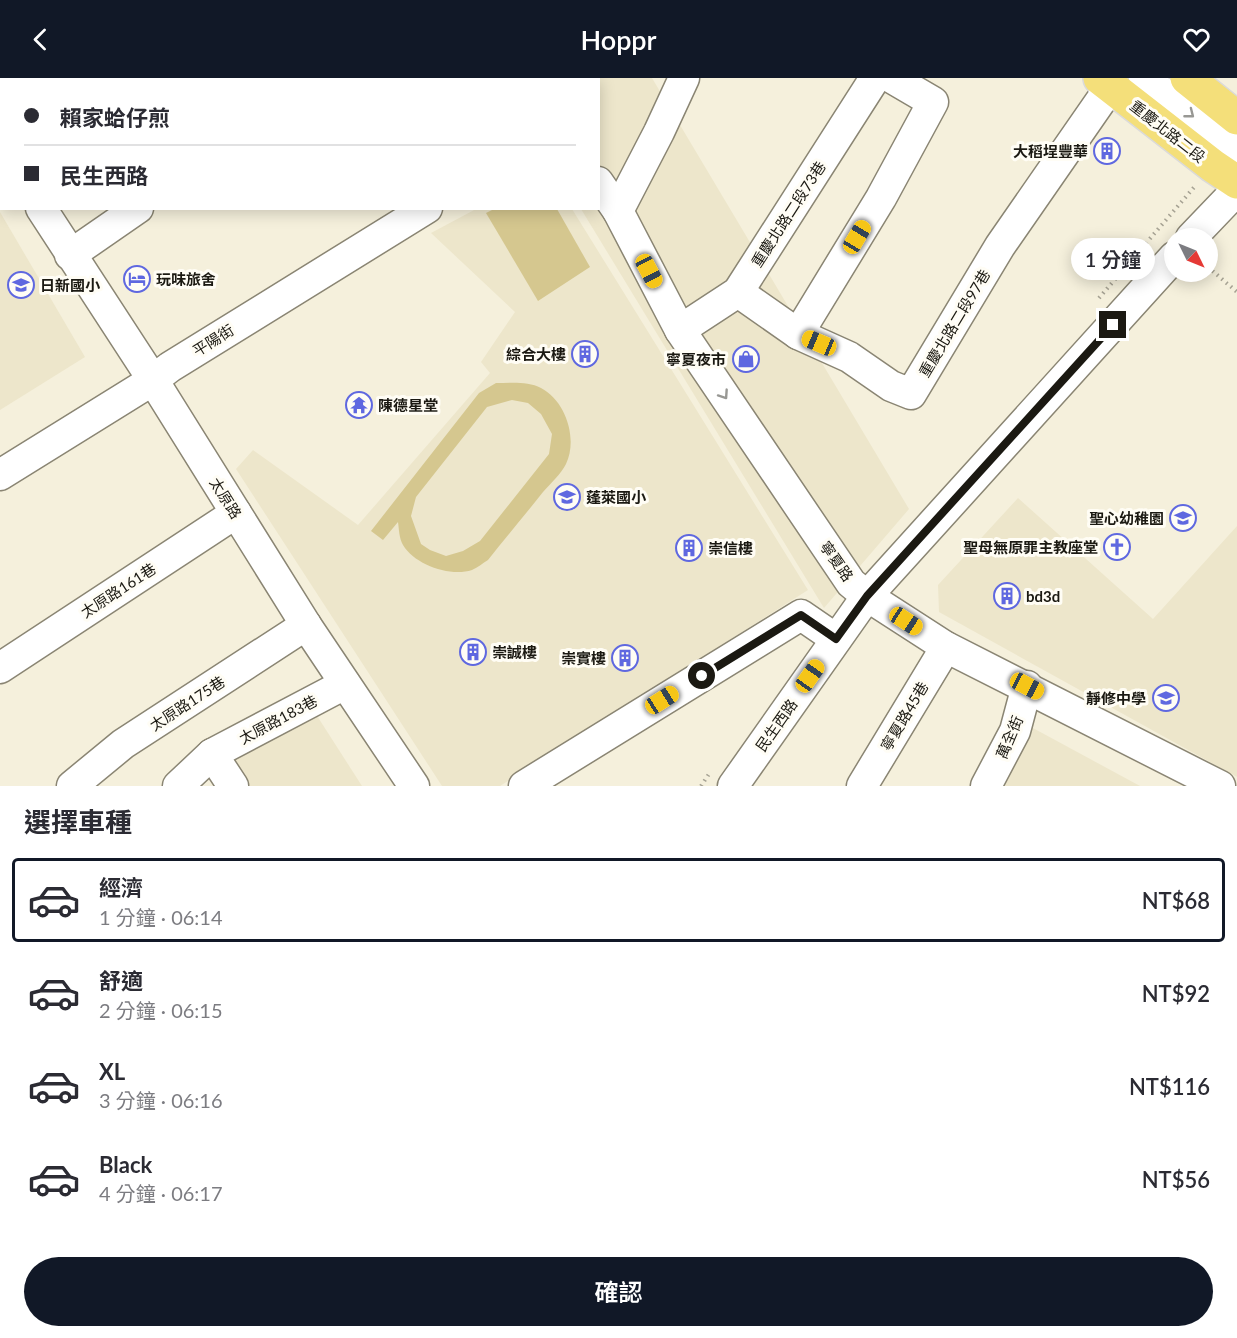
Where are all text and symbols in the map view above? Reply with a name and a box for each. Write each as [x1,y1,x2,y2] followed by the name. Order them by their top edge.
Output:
[24,23,57,56] icon: back
[580,23,657,56] text: Hoppr
[1180,23,1213,56] icon: heart
[1127,96,1209,166] street label: 重慶北路二段
[60,104,170,131] text: 賴家蛤仔煎
[1184,107,1195,118] one-way arrow
[1092,136,1122,166] building icon: 大稻埕豐華
[1013,142,1088,160] place label: 大稻埕豐華
[747,158,829,270] street label: 重慶北路二段73巷
[60,162,148,189] text: 民生西路
[840,217,874,257] car
[1164,228,1218,282] north arrow
[1164,228,1218,282] map controls
[1071,238,1155,280] callout: 1 分鐘
[1085,247,1141,271] text: 1 分鐘
[633,251,665,291] car
[122,264,152,294] hotel icon: 玩味旅舍
[915,266,993,380] street label: 重慶北路二段97巷
[6,270,36,300] school or university icon: 日新國小
[156,270,216,288] place label: 玩味旅舍
[40,276,101,294] place label: 日新國小
[1099,311,1126,338] route end
[189,320,237,360] street label: 平陽街
[799,328,839,358] car
[570,339,600,369] building icon: 綜合大樓
[731,344,761,374] shop icon: 寧夏夜市
[506,345,566,363] place label: 綜合大樓
[666,350,726,368] place label: 寧夏夜市
[717,388,728,399] one-way arrow
[344,390,374,420] temple icon: 陳德星堂
[378,396,438,414] place label: 陳德星堂
[206,474,246,522] street label: 太原路
[552,482,582,512] school or university icon: 蓬萊國小
[586,488,647,506] place label: 蓬萊國小
[1168,503,1198,533] school or university icon: 聖心幼稚園
[1089,509,1164,527] place label: 聖心幼稚園
[1102,532,1132,562] church icon: 聖母無原罪主教座堂
[674,533,704,563] building icon: 崇信樓
[817,537,857,585] street label: 寧夏路
[963,538,1098,556] place label: 聖母無原罪主教座堂
[708,539,753,557] place label: 崇信樓
[77,559,159,621] street label: 太原路161巷
[992,581,1022,611] building icon: bd3d
[1026,587,1060,605] place label: bd3d
[886,604,926,638] car
[458,637,488,667] building icon: 崇誠樓
[492,643,537,661] place label: 崇誠樓
[610,643,640,673] building icon: 崇實樓
[561,649,606,667] place label: 崇實樓
[792,656,828,696] car
[688,662,715,689] route start
[1007,670,1047,702] car
[146,672,228,734] street label: 太原路175巷
[876,678,932,754] street label: 寧夏路45巷
[642,683,682,717] car
[1151,683,1181,713] school or university icon: 靜修中學
[1086,689,1146,707] place label: 靜修中學
[236,691,320,747] street label: 太原路183巷
[751,695,801,755] street label: 民生西路
[992,713,1026,761] street label: 萬全街
[24,805,132,838] text: 選擇車種
[27,873,81,927] icon: car
[99,874,143,901] text: 經濟
[1142,887,1210,914] text: NT$68
[99,905,223,929] text: 1 分鐘 · 06:14
[27,966,81,1020] icon: car
[99,967,143,994] text: 舒適
[1142,980,1210,1007] text: NT$92
[99,998,223,1022] text: 2 分鐘 · 06:15
[99,1058,125,1085] text: XL
[27,1059,81,1113] icon: car
[1129,1073,1210,1100] text: NT$116
[99,1088,223,1112] text: 3 分鐘 · 06:16
[99,1151,152,1178] text: Black
[27,1152,81,1206] icon: car
[1142,1166,1210,1193] text: NT$56
[99,1181,223,1205] text: 4 分鐘 · 06:17
[24,1257,1213,1326] button: 確認

